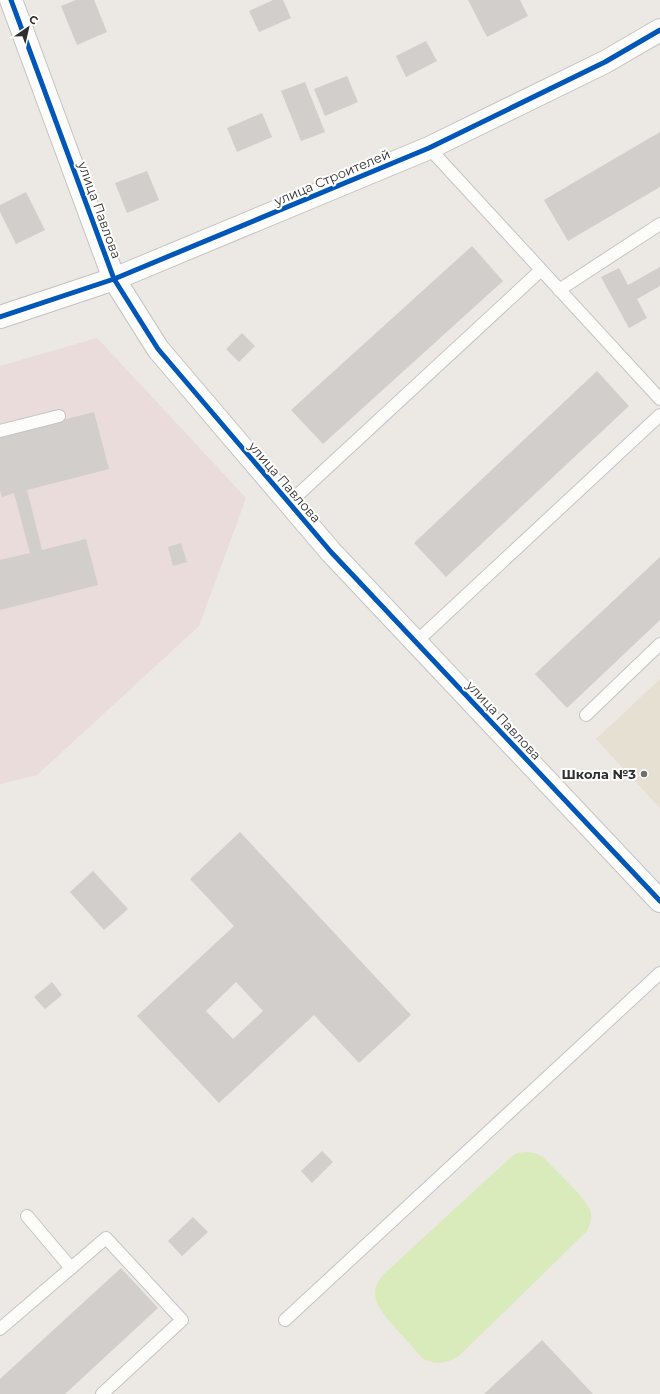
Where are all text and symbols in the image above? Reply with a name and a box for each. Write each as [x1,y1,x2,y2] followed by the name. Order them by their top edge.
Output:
[8,8,48,48] north arrow
[26,12,41,28] text: С
[271,145,392,209] street label: улица Строителей
[75,158,125,261] street label: улица Павлова
[245,437,325,526] street label: улица Павлова
[463,676,545,763] street label: улица Павлова
[561,766,636,782] place label: Школа №3
[639,769,649,779] marker: Школа №3

